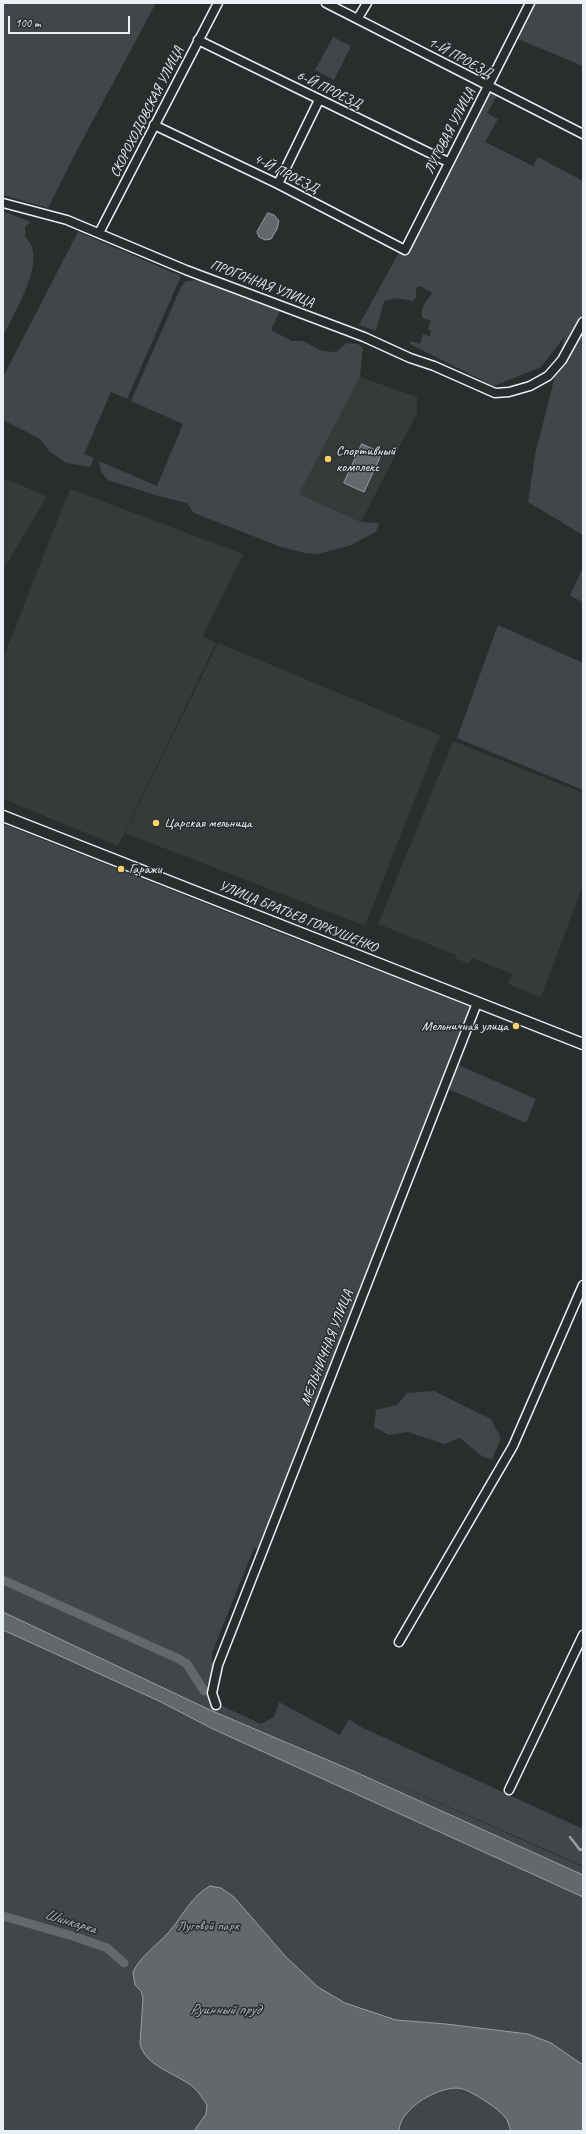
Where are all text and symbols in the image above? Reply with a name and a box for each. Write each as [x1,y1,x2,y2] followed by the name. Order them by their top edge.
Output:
[10,8,132,34] scale bar
[15,15,41,31] text: 100 m
[425,34,495,82] street label: 1-Й ПРОЕЗД
[107,44,187,180] street label: СКОРОХОДОВСКАЯ УЛИЦА
[294,67,364,113] street label: 6-Й ПРОЕЗД
[421,85,479,177] street label: ЛУГОВАЯ УЛИЦА
[251,151,321,197] street label: 4-Й ПРОЕЗД
[208,257,316,311] street label: ПРОГОННАЯ УЛИЦА
[336,443,395,476] place label: Спортивный комплекс
[323,454,333,464] marker: Спортивный комплекс
[164,815,252,831] place label: Царская мельница
[151,818,161,828] marker: Царская мельница
[129,861,161,877] place label: Гаражи
[116,864,126,874] marker: Гаражи
[216,877,380,957] street label: УЛИЦА БРАТЬЕВ ГОРКУШЕНКО
[421,1018,508,1034] place label: Мельничная улица
[511,1021,521,1031] marker: Мельничная улица
[297,1288,357,1408] street label: МЕЛЬНИЧНАЯ УЛИЦА
[42,1906,98,1938] water label: Шинкарка
[177,1918,239,1934] park label: Луговой парк
[190,2001,260,2019] water label: Руинный пруд

